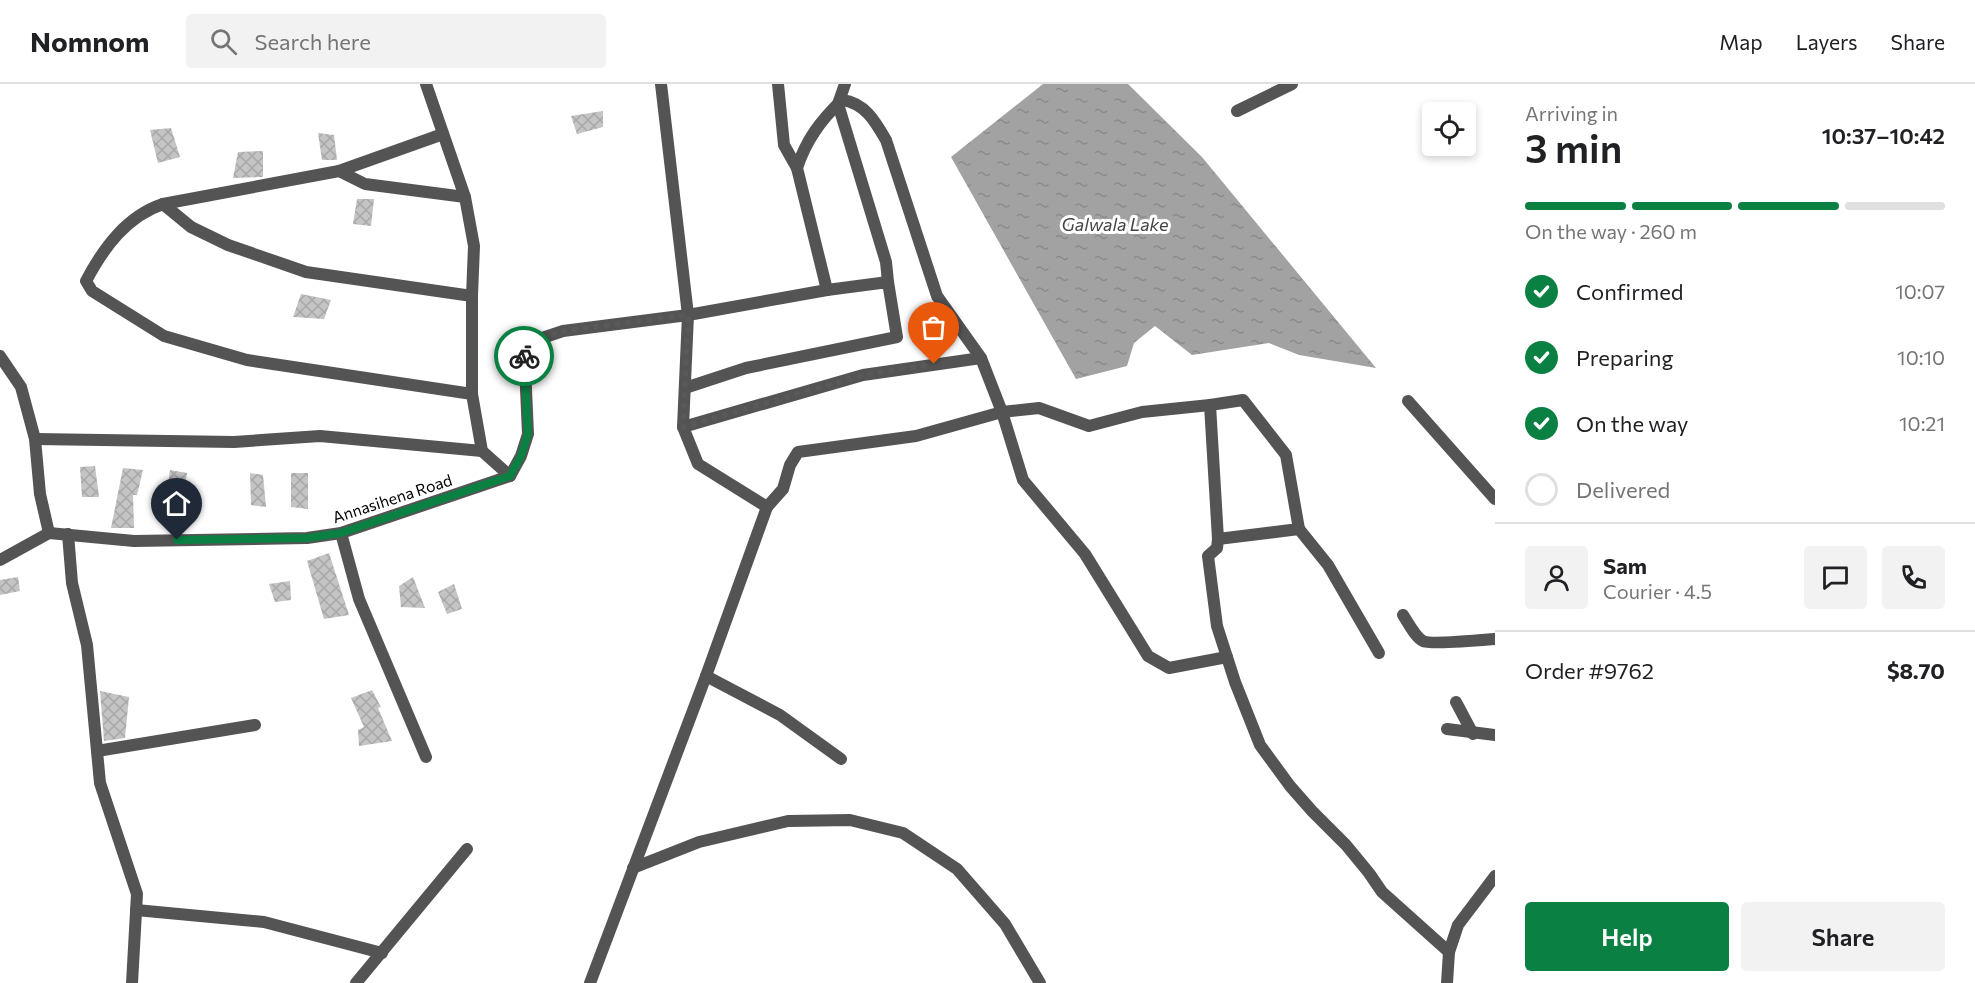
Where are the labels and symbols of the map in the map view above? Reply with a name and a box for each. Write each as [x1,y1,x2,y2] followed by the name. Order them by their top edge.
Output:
[1062,213,1169,235] water label: Galwala Lake
[908,302,959,364] pin
[494,326,554,386] courier
[330,470,454,526] street label: Annasihena Road
[151,478,202,540] pin

